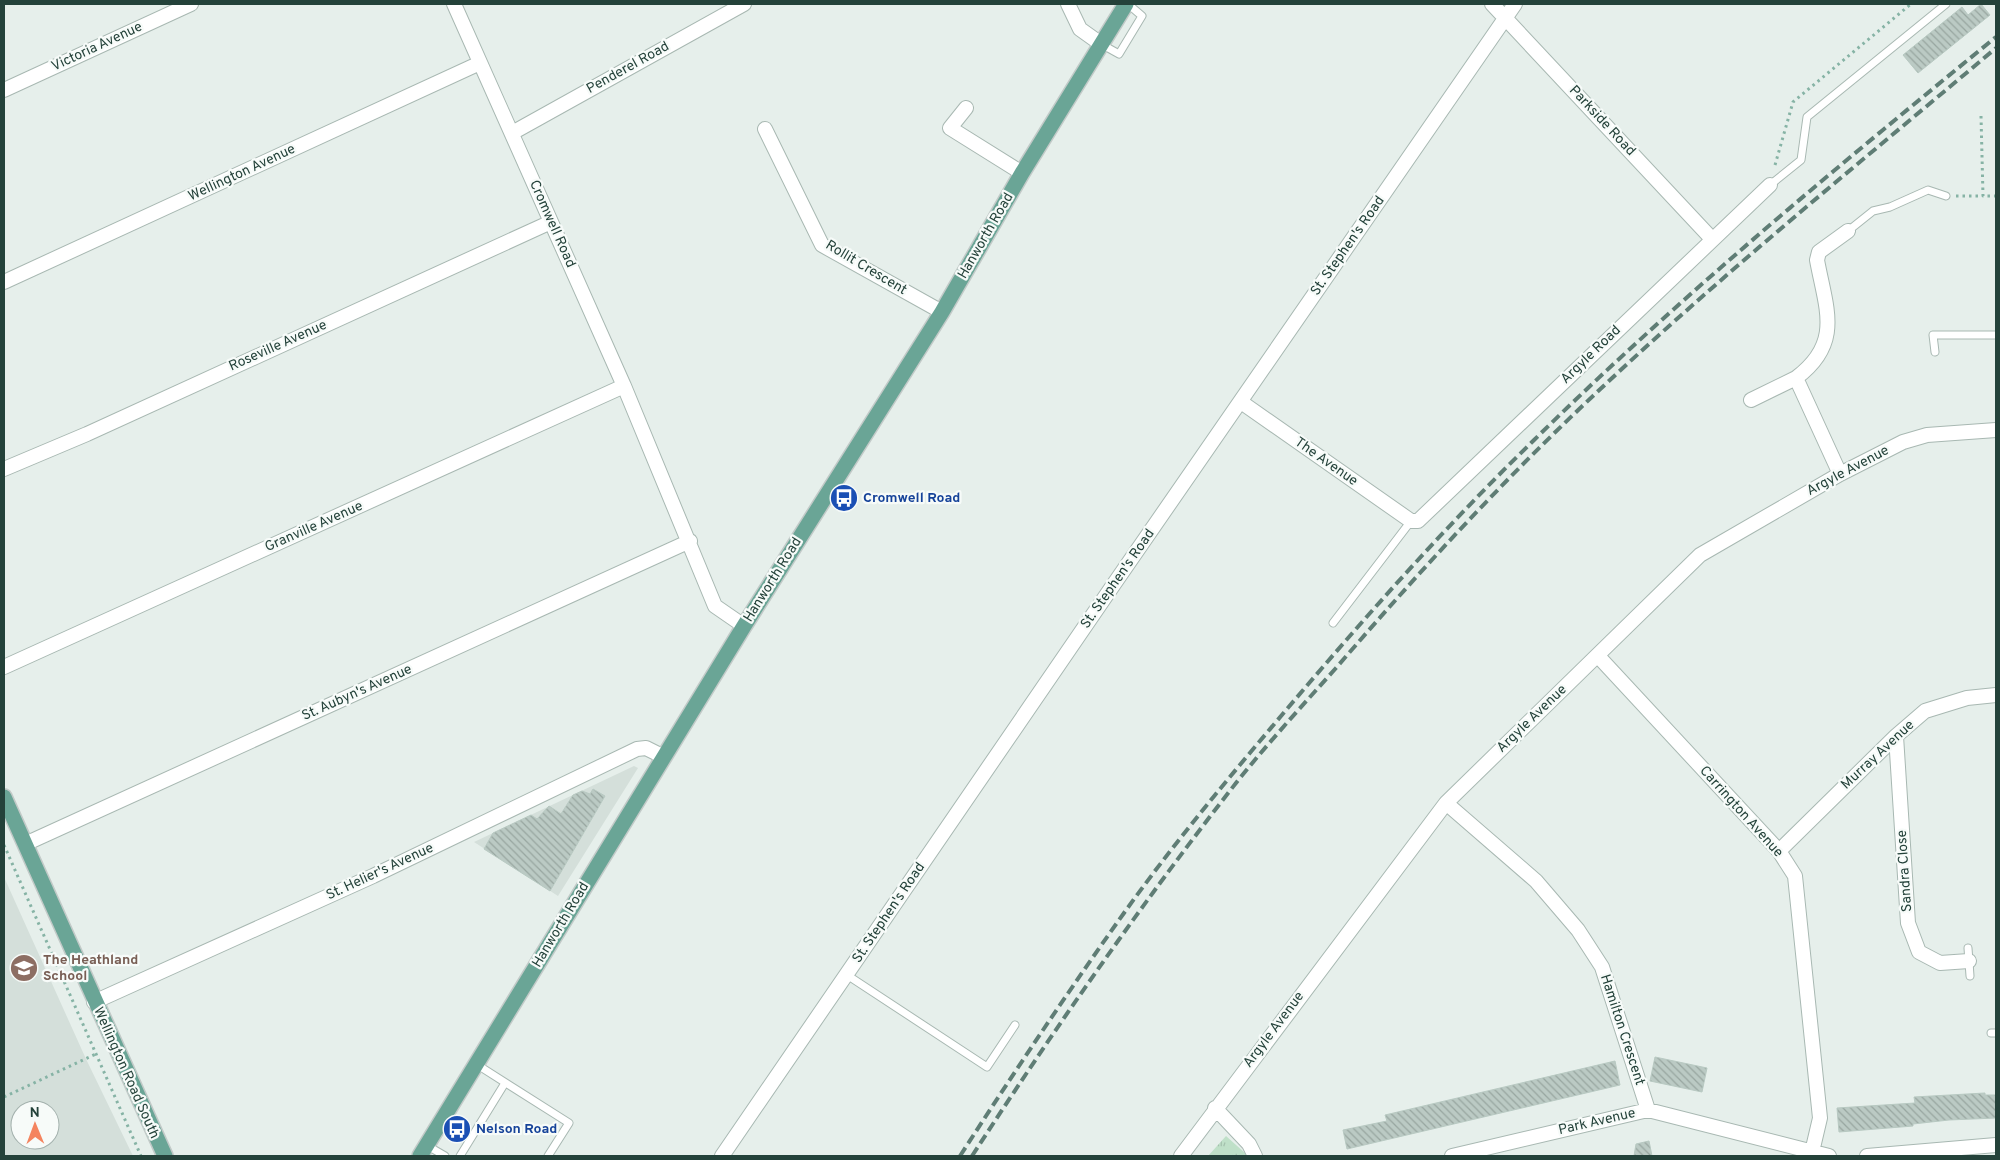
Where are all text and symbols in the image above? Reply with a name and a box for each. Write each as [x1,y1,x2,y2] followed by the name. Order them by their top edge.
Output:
[49,19,145,75] street label: Victoria Avenue
[584,38,672,98] street label: Penderel Road
[1565,82,1639,160] street label: Parkside Road
[186,141,298,205] street label: Wellington Avenue
[525,178,579,270] street label: Cromwell Road
[955,190,1017,282] street label: Hanworth Road
[1307,193,1389,299] street label: St. Stephen's Road
[822,237,910,299] street label: Rollit Crescent
[226,317,330,375] street label: Roseville Avenue
[1557,322,1625,388] street label: Argyle Road
[1291,434,1361,490] street label: The Avenue
[1804,442,1892,500] street label: Argyle Avenue
[829,483,859,513] bus stop icon: Cromwell Road
[863,490,960,507] place label: Cromwell Road
[262,498,366,556] street label: Granville Avenue
[1077,526,1159,632] street label: St. Stephen's Road
[740,535,806,625] street label: Hanworth Road
[299,661,415,725] street label: St. Aubyn's Avenue
[1493,681,1571,757] street label: Argyle Avenue
[1838,717,1918,793] street label: Murray Avenue
[1695,763,1787,861] street label: Carrington Avenue
[1894,829,1916,913] street label: Sandra Close
[324,840,436,904] street label: St. Helier's Avenue
[849,860,929,966] street label: St. Stephen's Road
[529,879,593,971] street label: Hanworth Road
[43,952,138,985] place label: The Heathland School
[9,953,39,983] school or university icon: The Heathland School
[1596,972,1648,1088] street label: Hamilton Crescent
[1240,989,1308,1071] street label: Argyle Avenue
[89,1005,163,1141] street label: Wellington Road South
[10,1100,60,1150] north arrow
[30,1105,40,1122] text: N
[1557,1105,1637,1139] street label: Park Avenue
[442,1114,472,1144] bus stop icon: Nelson Road
[476,1121,557,1138] place label: Nelson Road

